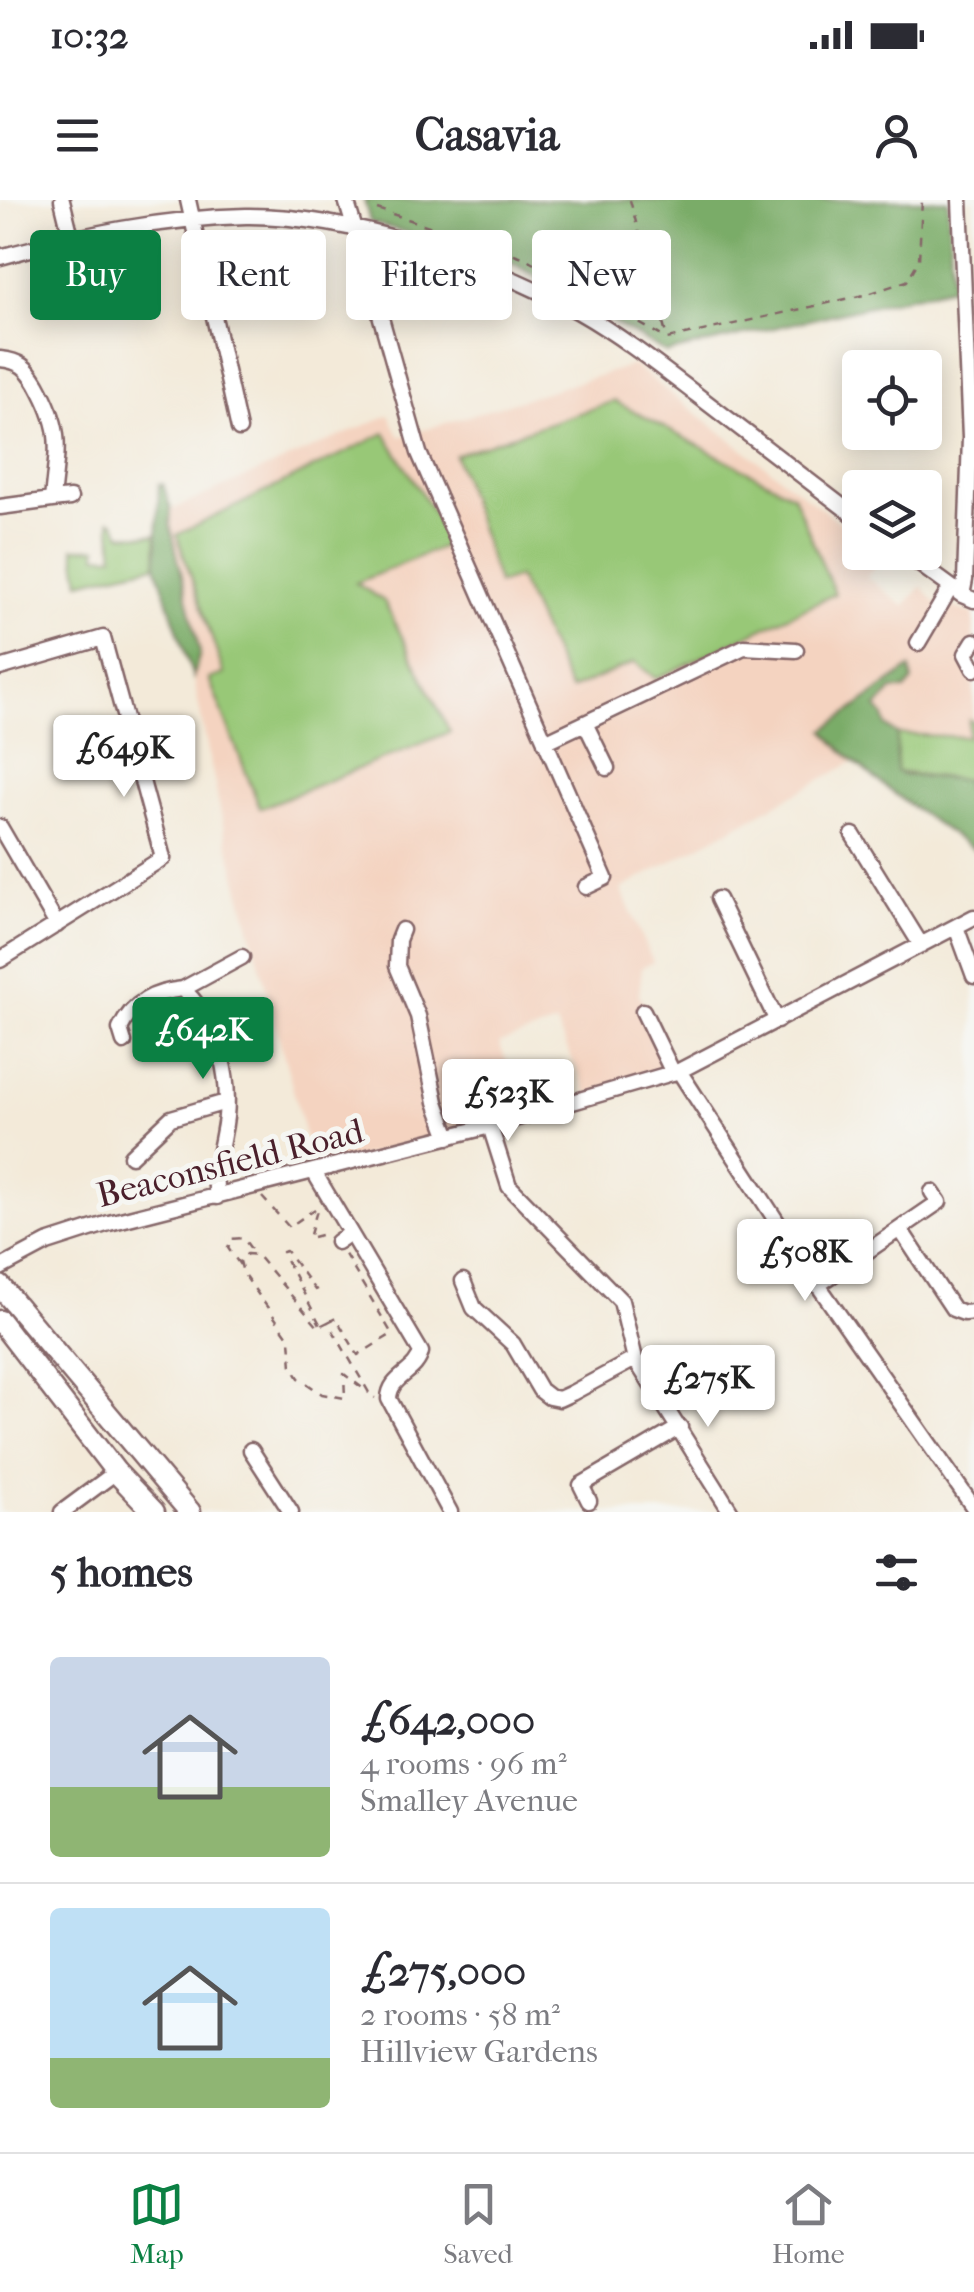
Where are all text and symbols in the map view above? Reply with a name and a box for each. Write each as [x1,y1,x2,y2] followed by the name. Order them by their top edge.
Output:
[50,13,129,58] text: 10:32
[50,108,105,163] icon: menu
[869,108,924,163] icon: person
[415,109,559,162] text: Casavia
[30,230,161,320] chip: Buy
[181,230,326,320] chip: Rent
[346,230,512,320] chip: Filters
[532,230,671,320] chip: New
[842,350,942,570] map controls
[842,350,942,450] button: locate
[842,470,942,570] button: layers
[54,715,194,800] pin: £649K
[75,729,173,766] text: £649K
[133,997,273,1082] pin: £642K
[154,1011,252,1048] text: £642K
[438,1059,578,1144] pin: £523K
[464,1073,552,1110] text: £523K
[93,1110,368,1216] street label: Beaconsfield Road
[735,1219,875,1304] pin: £508K
[759,1233,851,1270] text: £508K
[638,1345,778,1430] pin: £275K
[663,1359,753,1396] text: £275K
[869,1545,924,1600] icon: filters
[50,1548,193,1597] text: 5 homes
[360,1696,535,1745] text: £642,000
[130,1697,250,1817] icon: home
[360,1745,567,1782] text: 4 rooms · 96 m²
[360,1782,578,1819] text: Smalley Avenue
[360,1947,526,1996] text: £275,000
[130,1948,250,2068] icon: home
[360,1996,560,2033] text: 2 rooms · 58 m²
[360,2033,598,2070] text: Hillview Gardens
[129,2177,184,2270] tab: Map
[443,2177,513,2270] tab: Saved
[772,2177,845,2270] tab: Home

